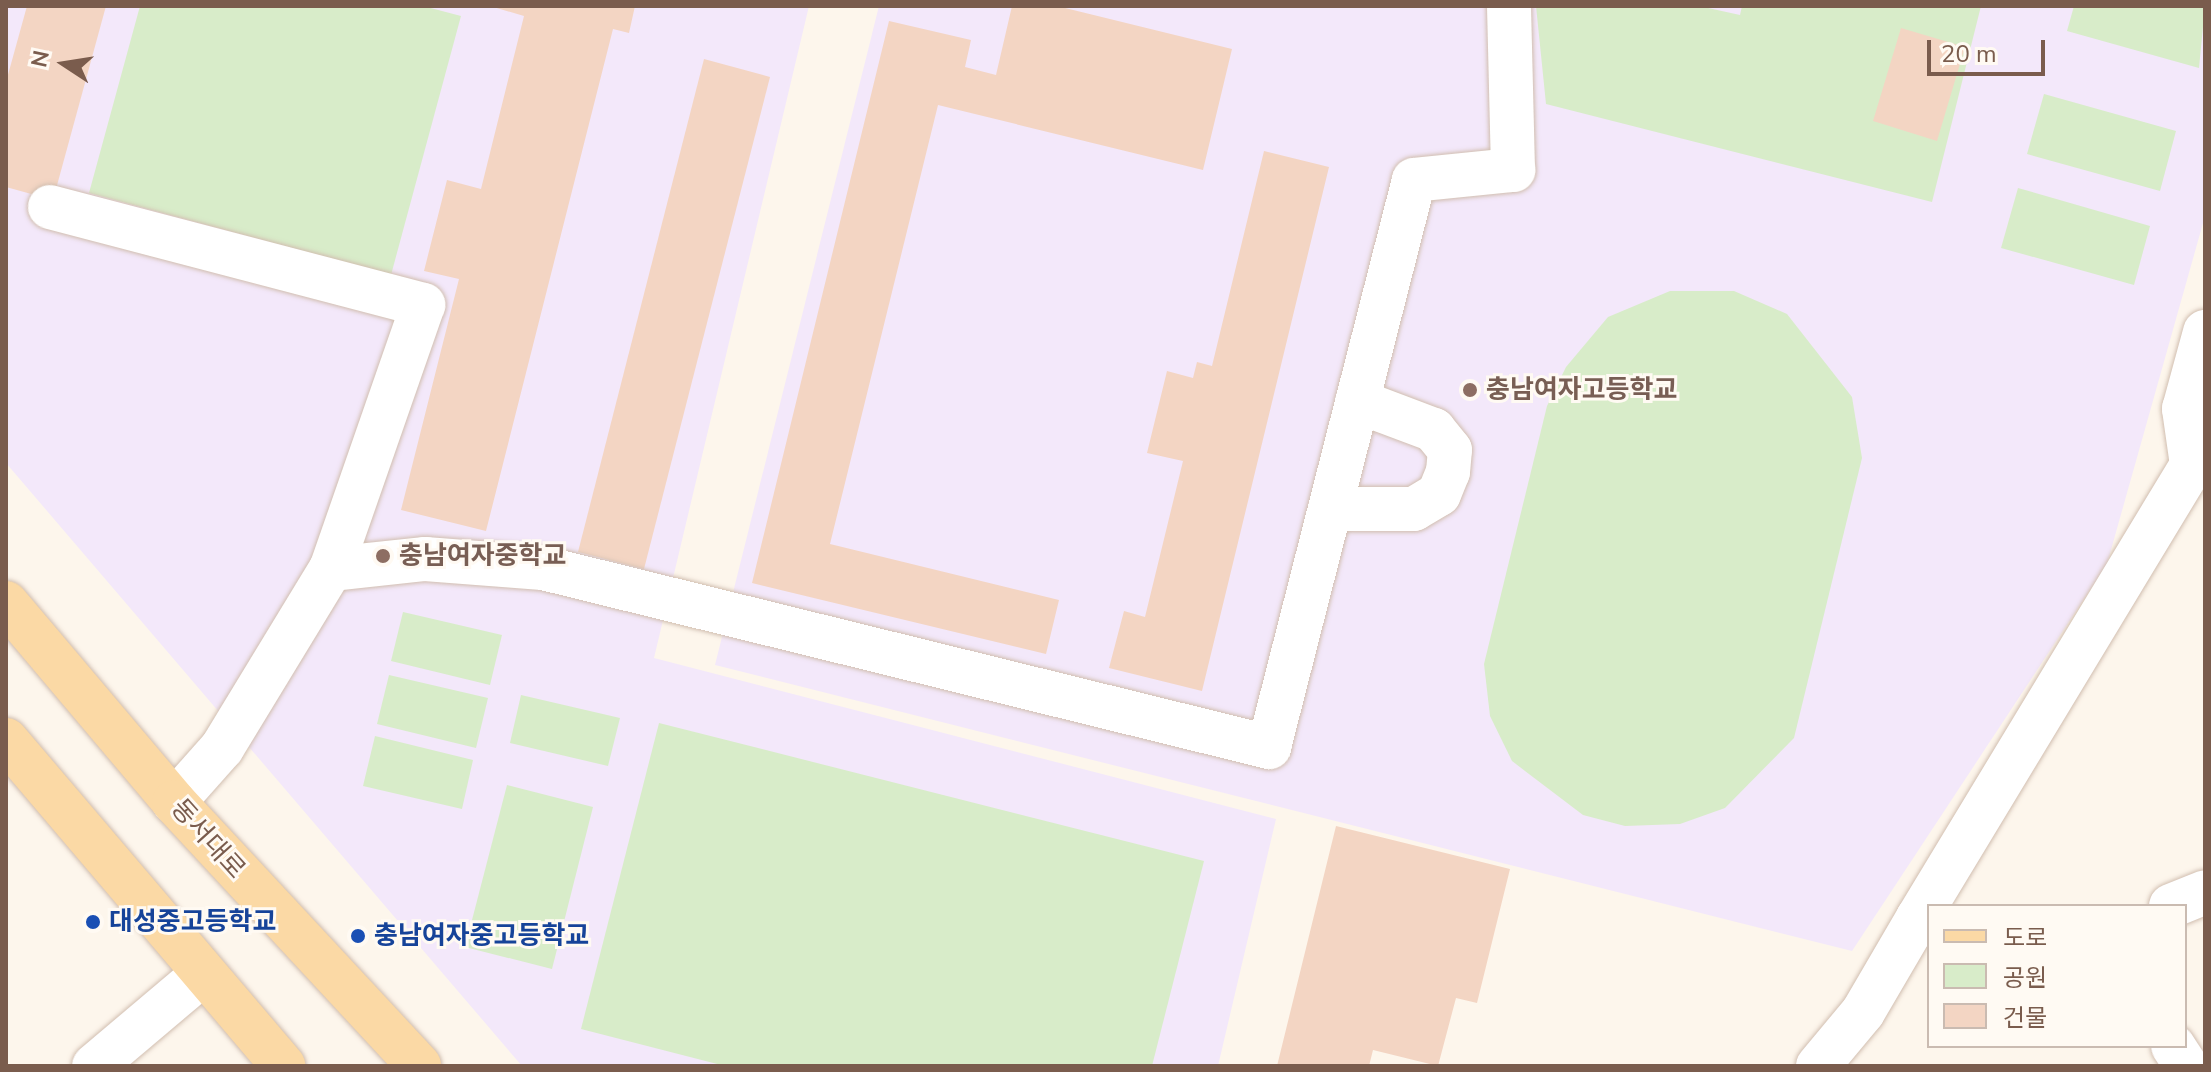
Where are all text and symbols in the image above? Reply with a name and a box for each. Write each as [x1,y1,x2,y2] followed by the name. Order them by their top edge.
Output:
[24,24,104,104] north arrow
[1931,24,2049,74] scale bar
[1941,38,1997,70] text: 20 m
[24,48,57,70] text: N
[1486,374,1677,406] place label: 충남여자고등학교
[1461,381,1479,399] marker: 충남여자고등학교
[399,540,566,572] place label: 충남여자중학교
[374,547,392,565] marker: 충남여자중학교
[164,793,252,885] street label: 동서대로
[1927,904,2187,1048] legend
[109,906,276,938] place label: 대성중고등학교
[84,913,102,931] marker: 대성중고등학교
[374,920,589,952] place label: 충남여자중고등학교
[2003,922,2047,954] text: 도로
[349,927,367,945] marker: 충남여자중고등학교
[2003,962,2047,994] text: 공원
[2003,1002,2047,1034] text: 건물

